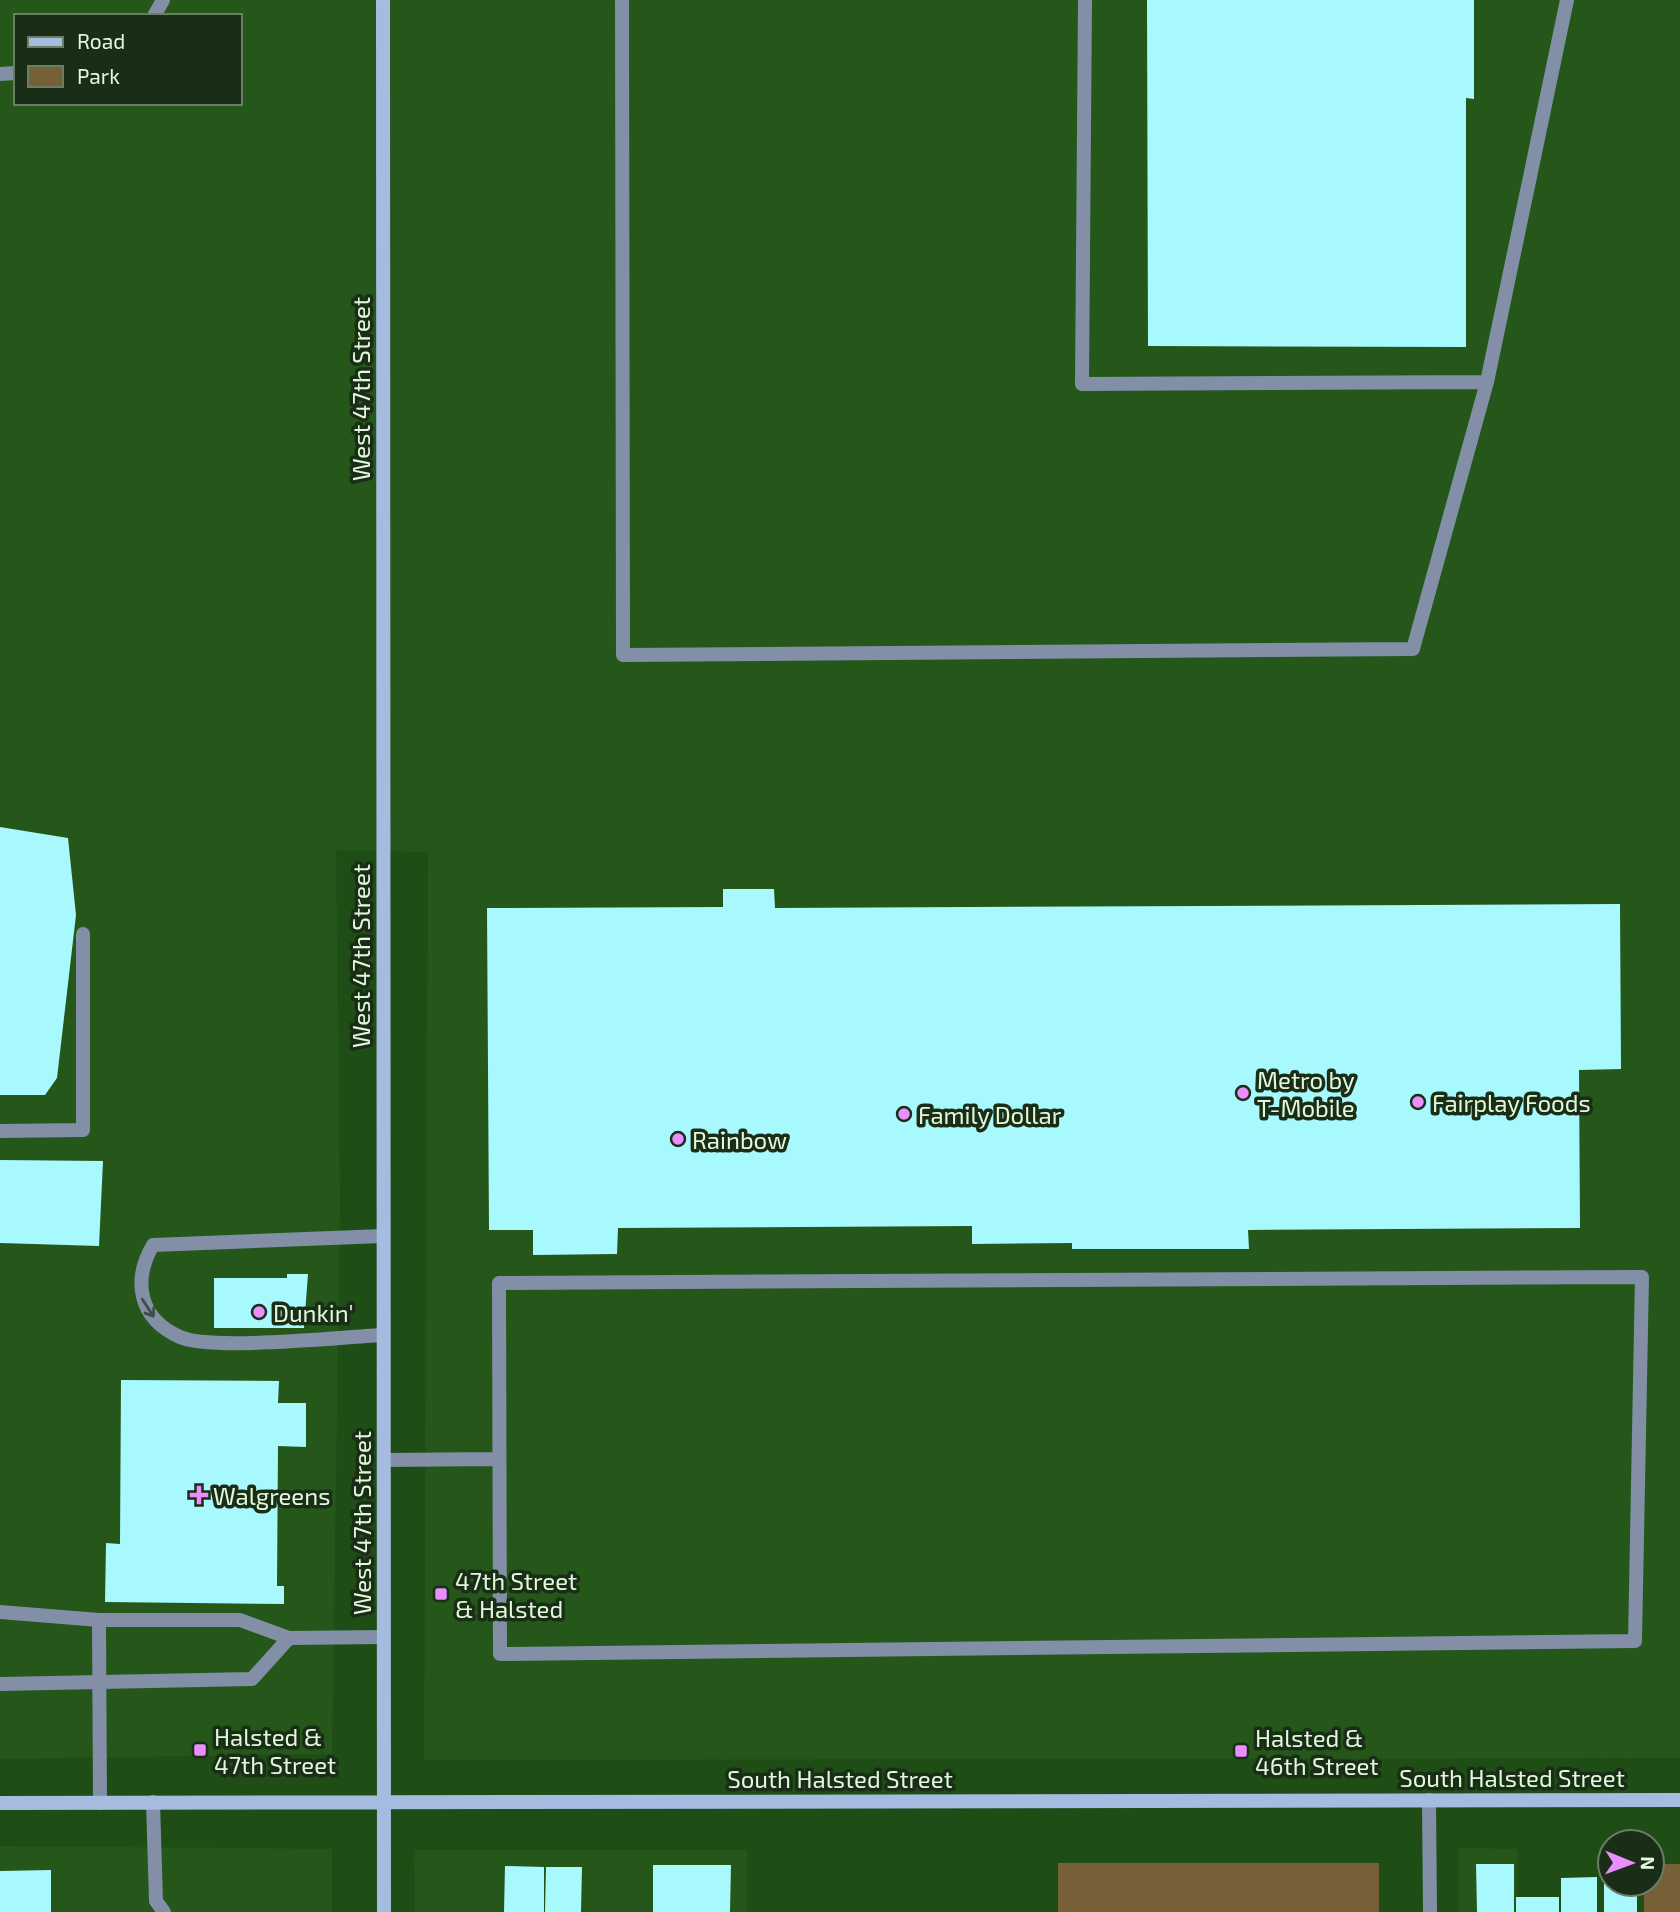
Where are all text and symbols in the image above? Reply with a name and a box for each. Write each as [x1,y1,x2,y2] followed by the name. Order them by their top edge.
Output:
[14,14,242,105] legend
[77,28,125,53] text: Road
[77,63,120,88] text: Park
[346,297,375,481] street label: West 47th Street
[346,864,375,1048] street label: West 47th Street
[1257,1065,1355,1122] place label: Metro by T-Mobile
[1235,1085,1251,1101] marker: Metro by T-Mobile
[1432,1088,1591,1117] place label: Fairplay Foods
[1410,1094,1426,1110] marker: Fairplay Foods
[918,1100,1062,1129] place label: Family Dollar
[896,1106,912,1122] marker: Family Dollar
[692,1125,787,1154] place label: Rainbow
[670,1131,686,1147] marker: Rainbow
[142,1297,156,1317] one-way arrow
[273,1298,353,1327] place label: Dunkin'
[251,1304,267,1320] marker: Dunkin'
[347,1431,376,1615] street label: West 47th Street
[213,1481,330,1510] place label: Walgreens
[191,1487,207,1503] marker: Walgreens
[455,1566,577,1623] place label: 47th Street & Halsted
[433,1586,449,1602] marker: 47th Street & Halsted
[214,1722,336,1779] place label: Halsted & 47th Street
[1255,1723,1379,1780] place label: Halsted & 46th Street
[192,1742,208,1758] marker: Halsted & 47th Street
[1233,1743,1249,1759] marker: Halsted & 46th Street
[1399,1763,1625,1792] street label: South Halsted Street
[727,1764,953,1793] street label: South Halsted Street
[1596,1828,1666,1898] north arrow
[1637,1856,1660,1870] text: N

